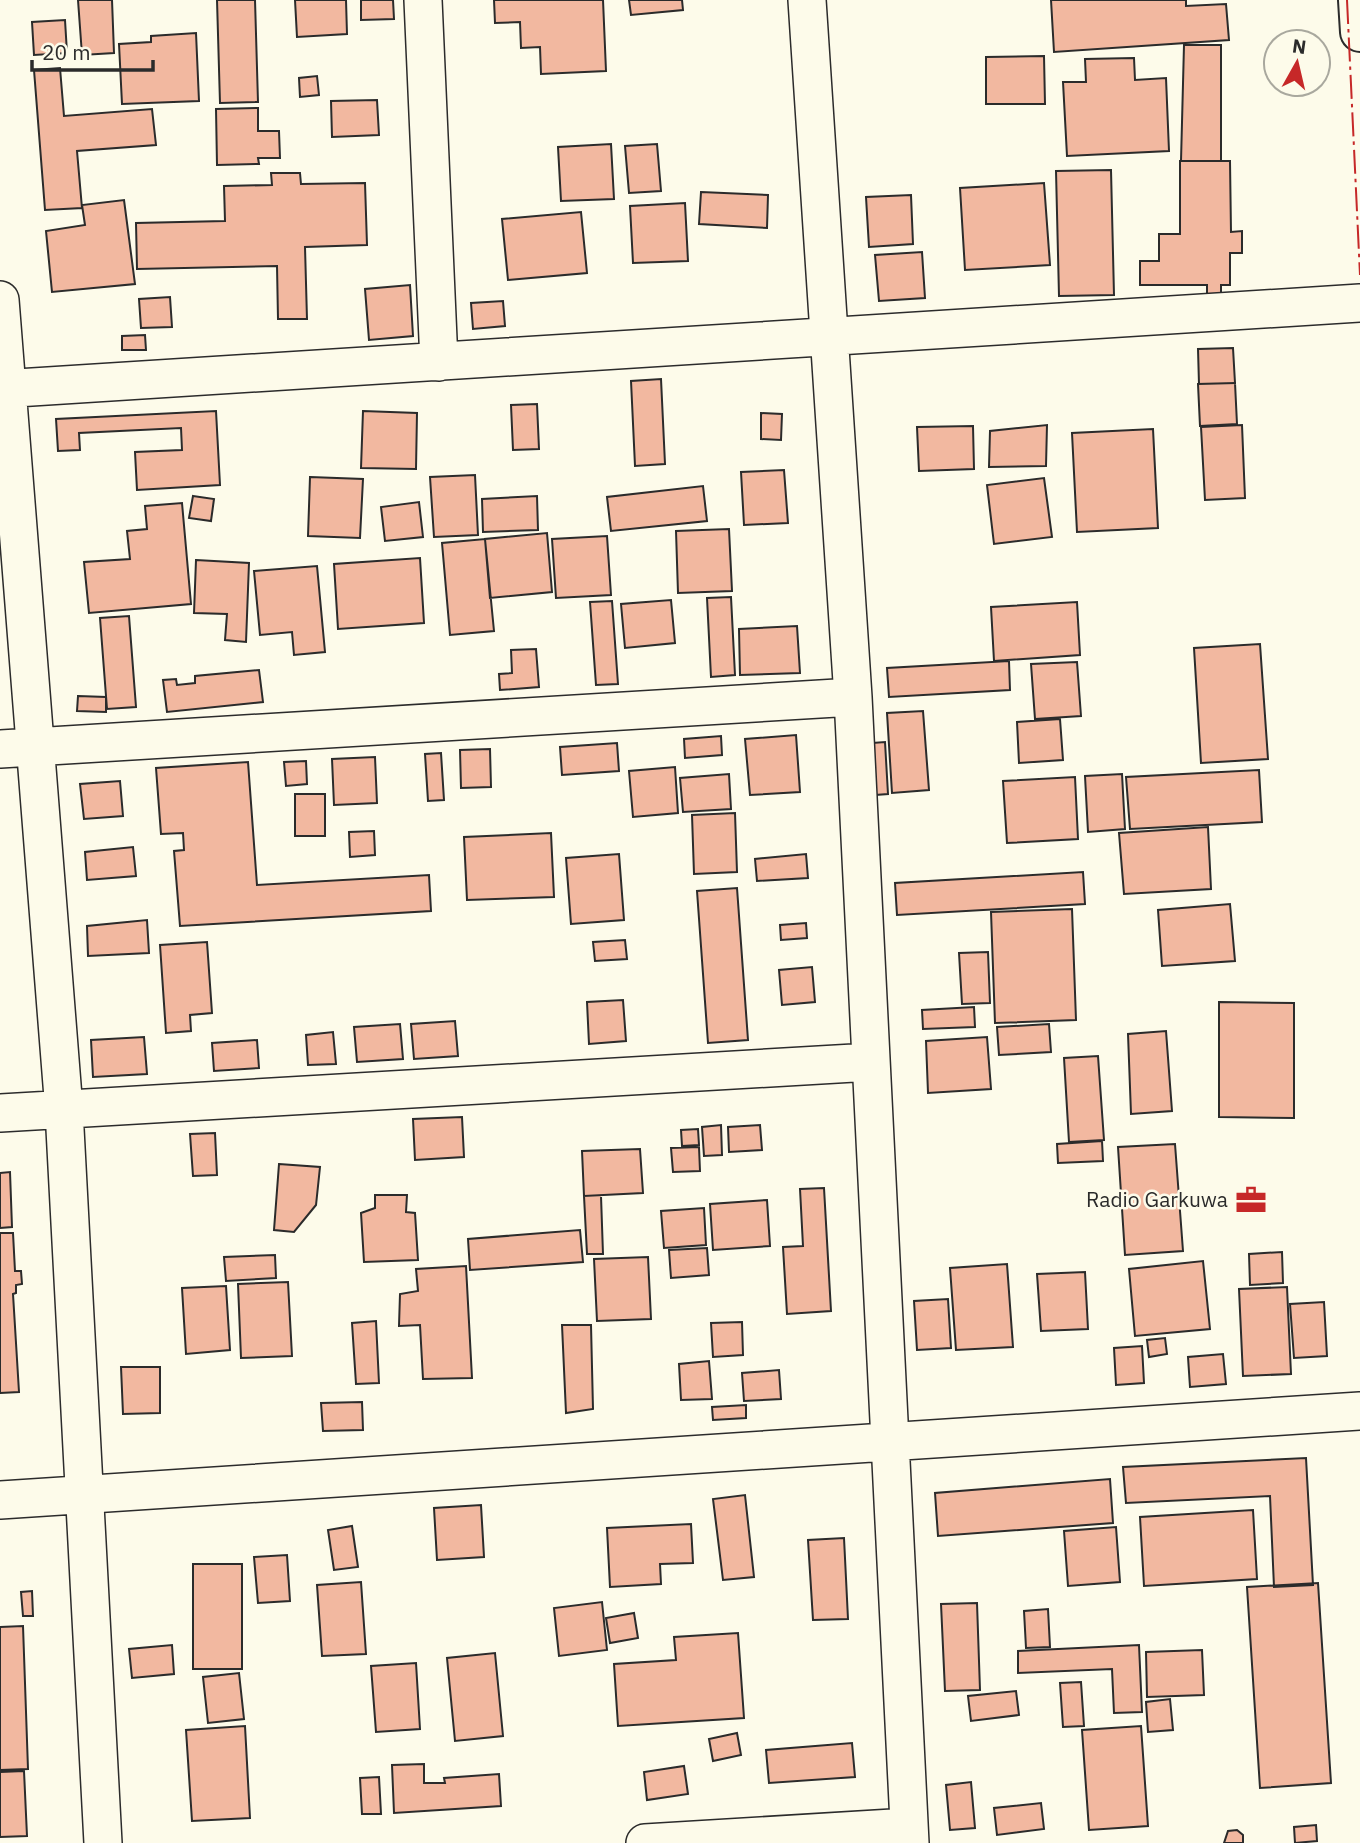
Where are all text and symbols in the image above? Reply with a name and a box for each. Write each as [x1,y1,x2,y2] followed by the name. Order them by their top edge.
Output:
[32,28,152,72] scale bar
[1262,28,1332,98] north arrow
[1291,33,1308,59] text: N
[42,38,91,66] text: 20 m
[1234,1183,1268,1217] office icon: Radio Garkuwa
[1086,1185,1228,1213] place label: Radio Garkuwa

